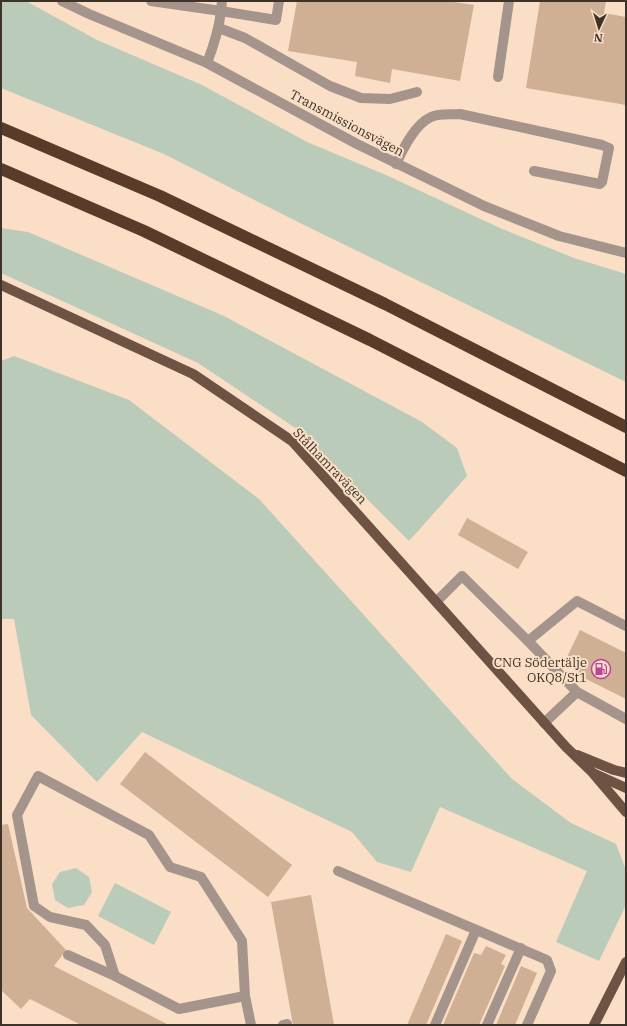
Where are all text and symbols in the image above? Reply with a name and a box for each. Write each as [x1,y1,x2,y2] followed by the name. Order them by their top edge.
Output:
[579,8,619,48] north arrow
[593,31,603,45] text: N
[287,86,407,160] street label: Transmissionsvägen
[289,424,371,508] street label: Stålhamravägen
[494,654,587,686] place label: CNG Södertälje OKQ8/St1
[590,658,612,680] fuel station icon: CNG Södertälje OKQ8/St1

